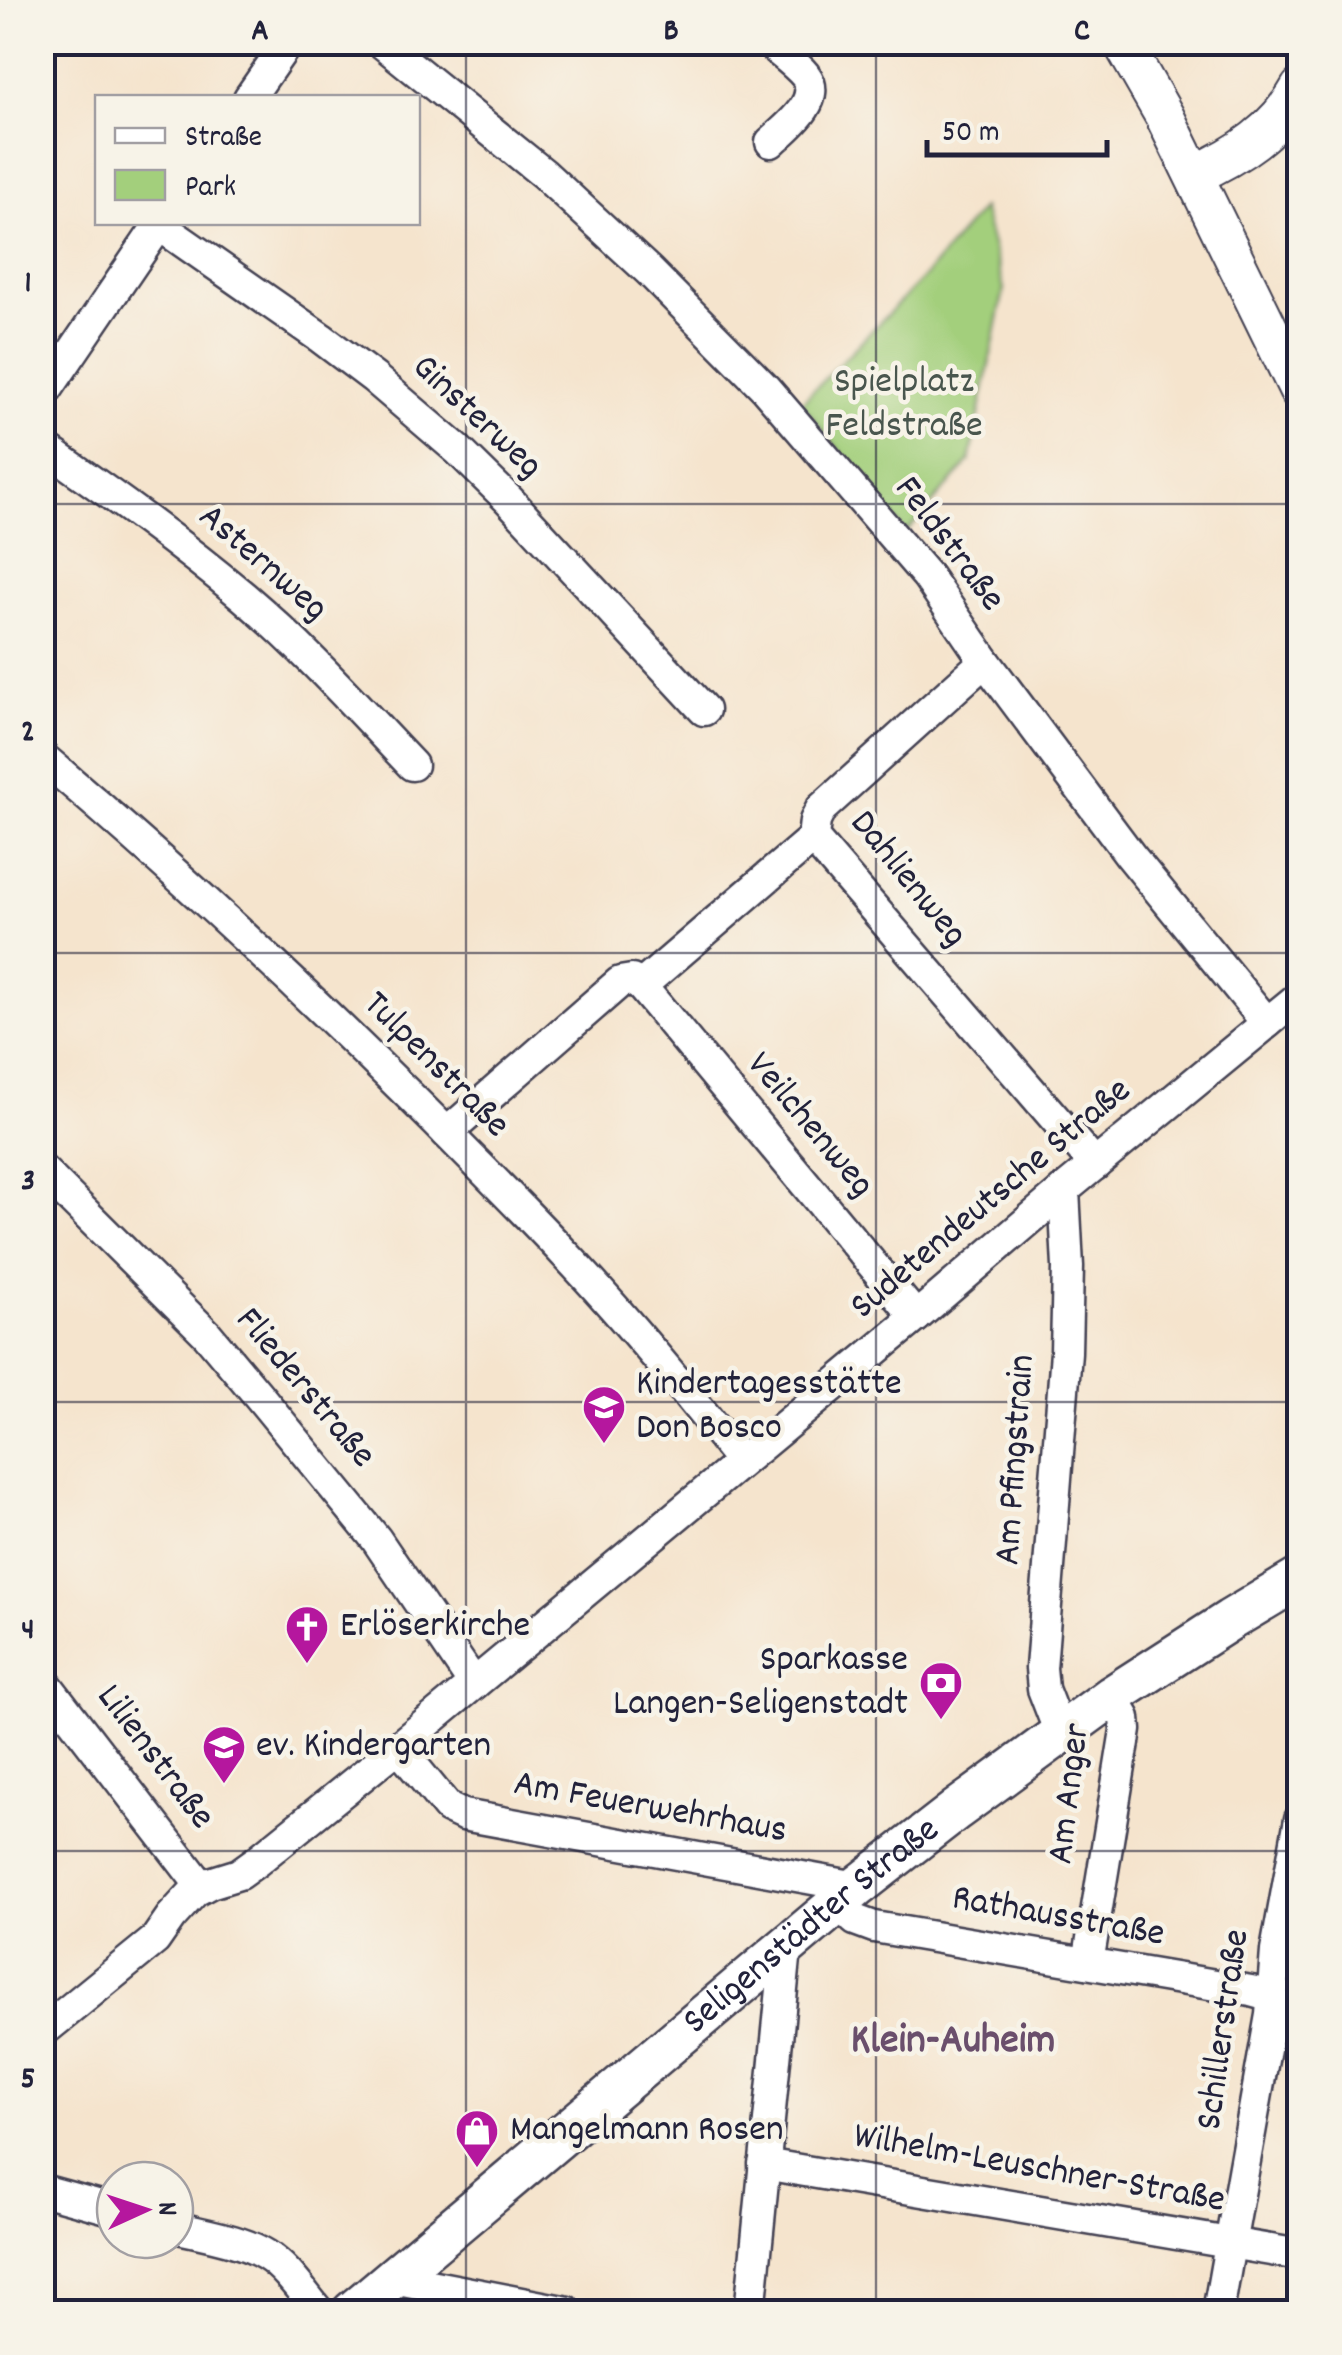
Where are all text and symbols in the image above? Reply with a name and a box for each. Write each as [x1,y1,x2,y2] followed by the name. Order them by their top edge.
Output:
[251,10,269,56] text: A
[663,10,679,56] text: B
[1074,10,1090,56] text: C
[95,95,420,225] legend
[927,95,1107,157] scale bar
[942,113,1000,156] text: 50 m
[185,118,262,161] text: Straße
[185,168,236,211] text: Park
[24,262,32,308] text: 1
[398,343,554,493] street label: Ginsterweg
[825,356,983,455] park label: Spielplatz Feldstraße
[879,466,1017,624] street label: Feldstraße
[185,492,339,636] street label: Asternweg
[21,711,35,757] text: 2
[834,799,980,961] street label: Dahlienweg
[349,980,521,1152] street label: Tulpenstraße
[731,1041,887,1211] street label: Veilchenweg
[839,1066,1145,1334] street label: Sudetendeutsche Straße
[21,1160,35,1206] text: 3
[220,1297,388,1481] street label: Fliederstraße
[982,1353,1052,1567] street label: Am Pfingstrain
[636,1358,902,1457] place label: Kindertagesstätte Don Bosco
[581,1384,627,1445] school or university icon: Kindertagesstätte Don Bosco
[340,1600,530,1655] place label: Erlöserkirche
[284,1604,330,1665] church icon: Erlöserkirche
[21,1609,35,1655] text: 4
[613,1634,908,1733] place label: Sparkasse Langen-Seligenstadt
[918,1660,964,1721] bank icon: Sparkasse Langen-Seligenstadt
[81,1674,227,1842] street label: Lilienstraße
[256,1720,491,1775] place label: ev. Kindergarten
[1035,1721,1107,1867] street label: Am Anger
[201,1724,247,1785] school or university icon: ev. Kindergarten
[509,1758,791,1860] street label: Am Feuerwehrhaus
[672,1804,952,2049] street label: Seligenstädter Straße
[948,1872,1168,1964] street label: Rathausstraße
[1184,1926,1266,2134] street label: Schillerstraße
[851,2013,1055,2073] district label: Klein-Auheim
[21,2058,35,2104] text: 5
[510,2104,784,2159] place label: Mangelmann Rosen
[454,2108,500,2169] shop icon: Mangelmann Rosen
[849,2110,1229,2230] street label: Wilhelm-Leuschner-Straße
[95,2160,195,2260] north arrow
[145,2201,185,2217] text: N

